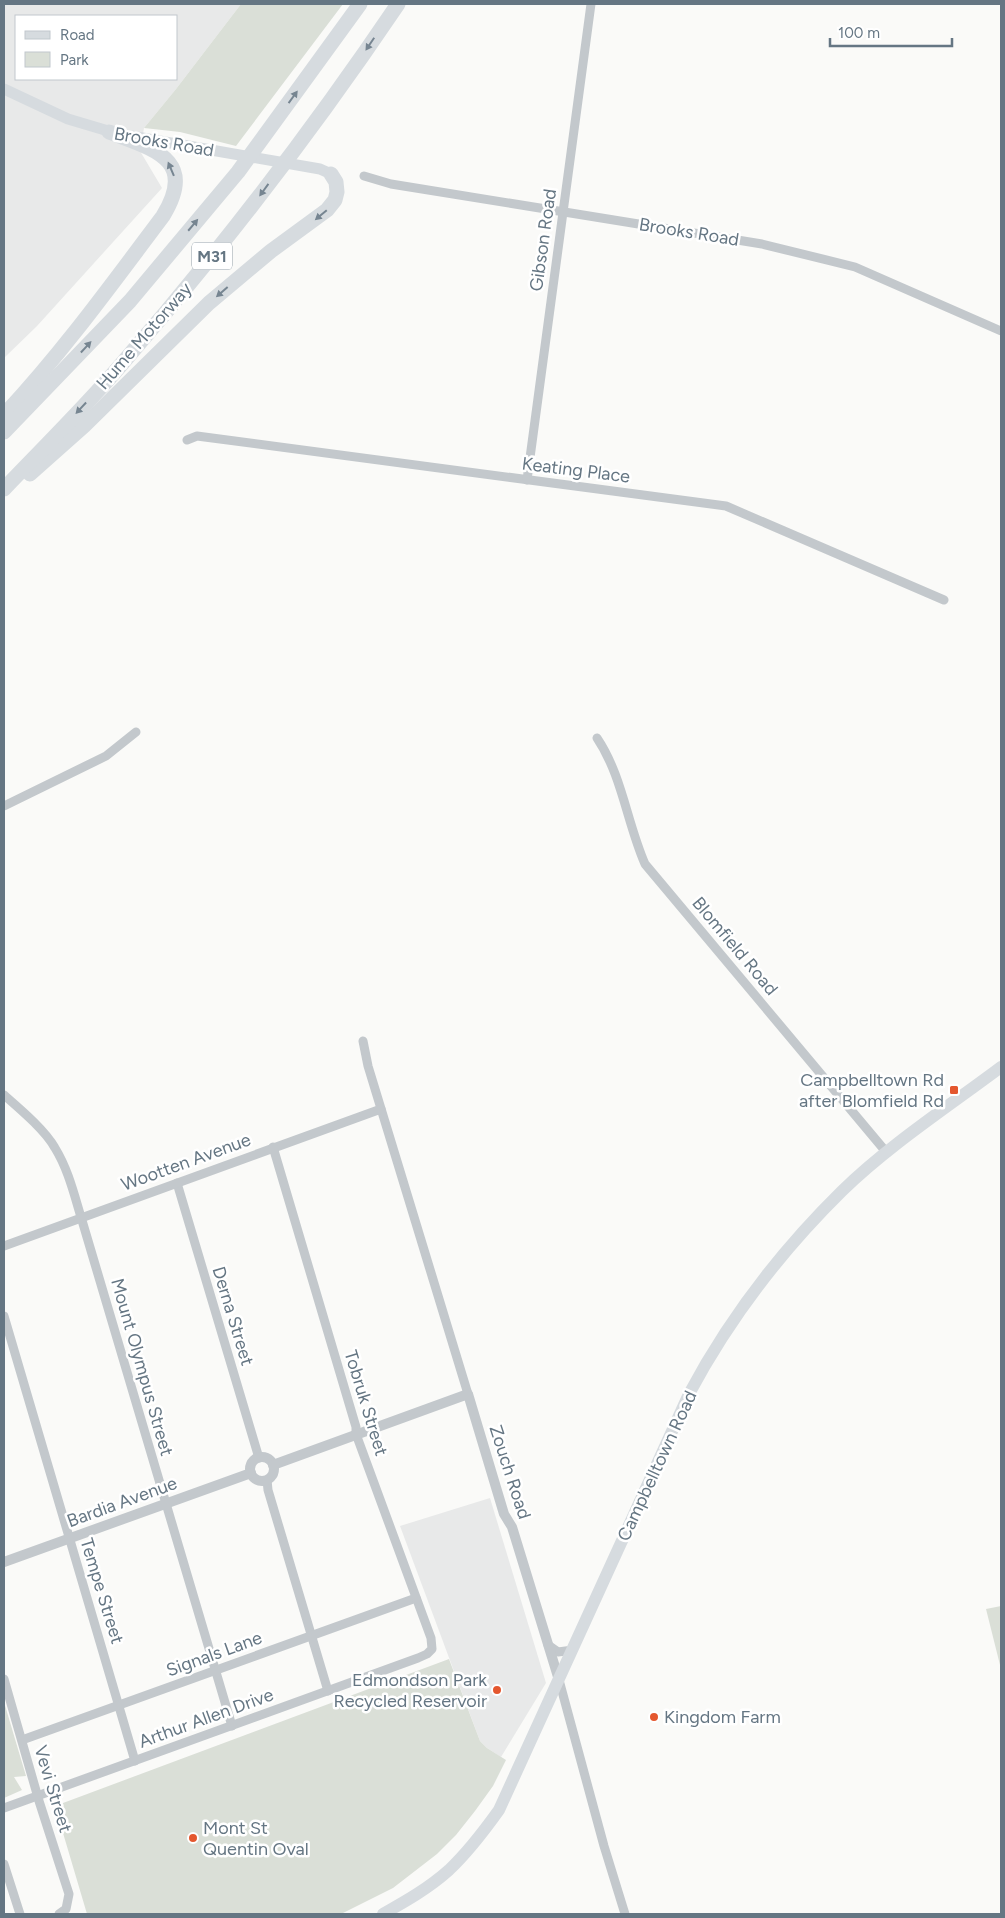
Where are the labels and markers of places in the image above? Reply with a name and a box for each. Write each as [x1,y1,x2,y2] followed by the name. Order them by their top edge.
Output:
[799,1069,944,1112] place label: Campbelltown Rd after Blomfield Rd
[948,1084,960,1096] marker: Campbelltown Rd after Blomfield Rd
[333,1669,487,1712] place label: Edmondson Park Recycled Reservoir
[491,1684,503,1696] marker: Edmondson Park Recycled Reservoir
[664,1706,781,1728] place label: Kingdom Farm
[648,1711,660,1723] marker: Kingdom Farm
[203,1817,309,1860] place label: Mont St Quentin Oval
[187,1832,199,1844] marker: Mont St Quentin Oval

